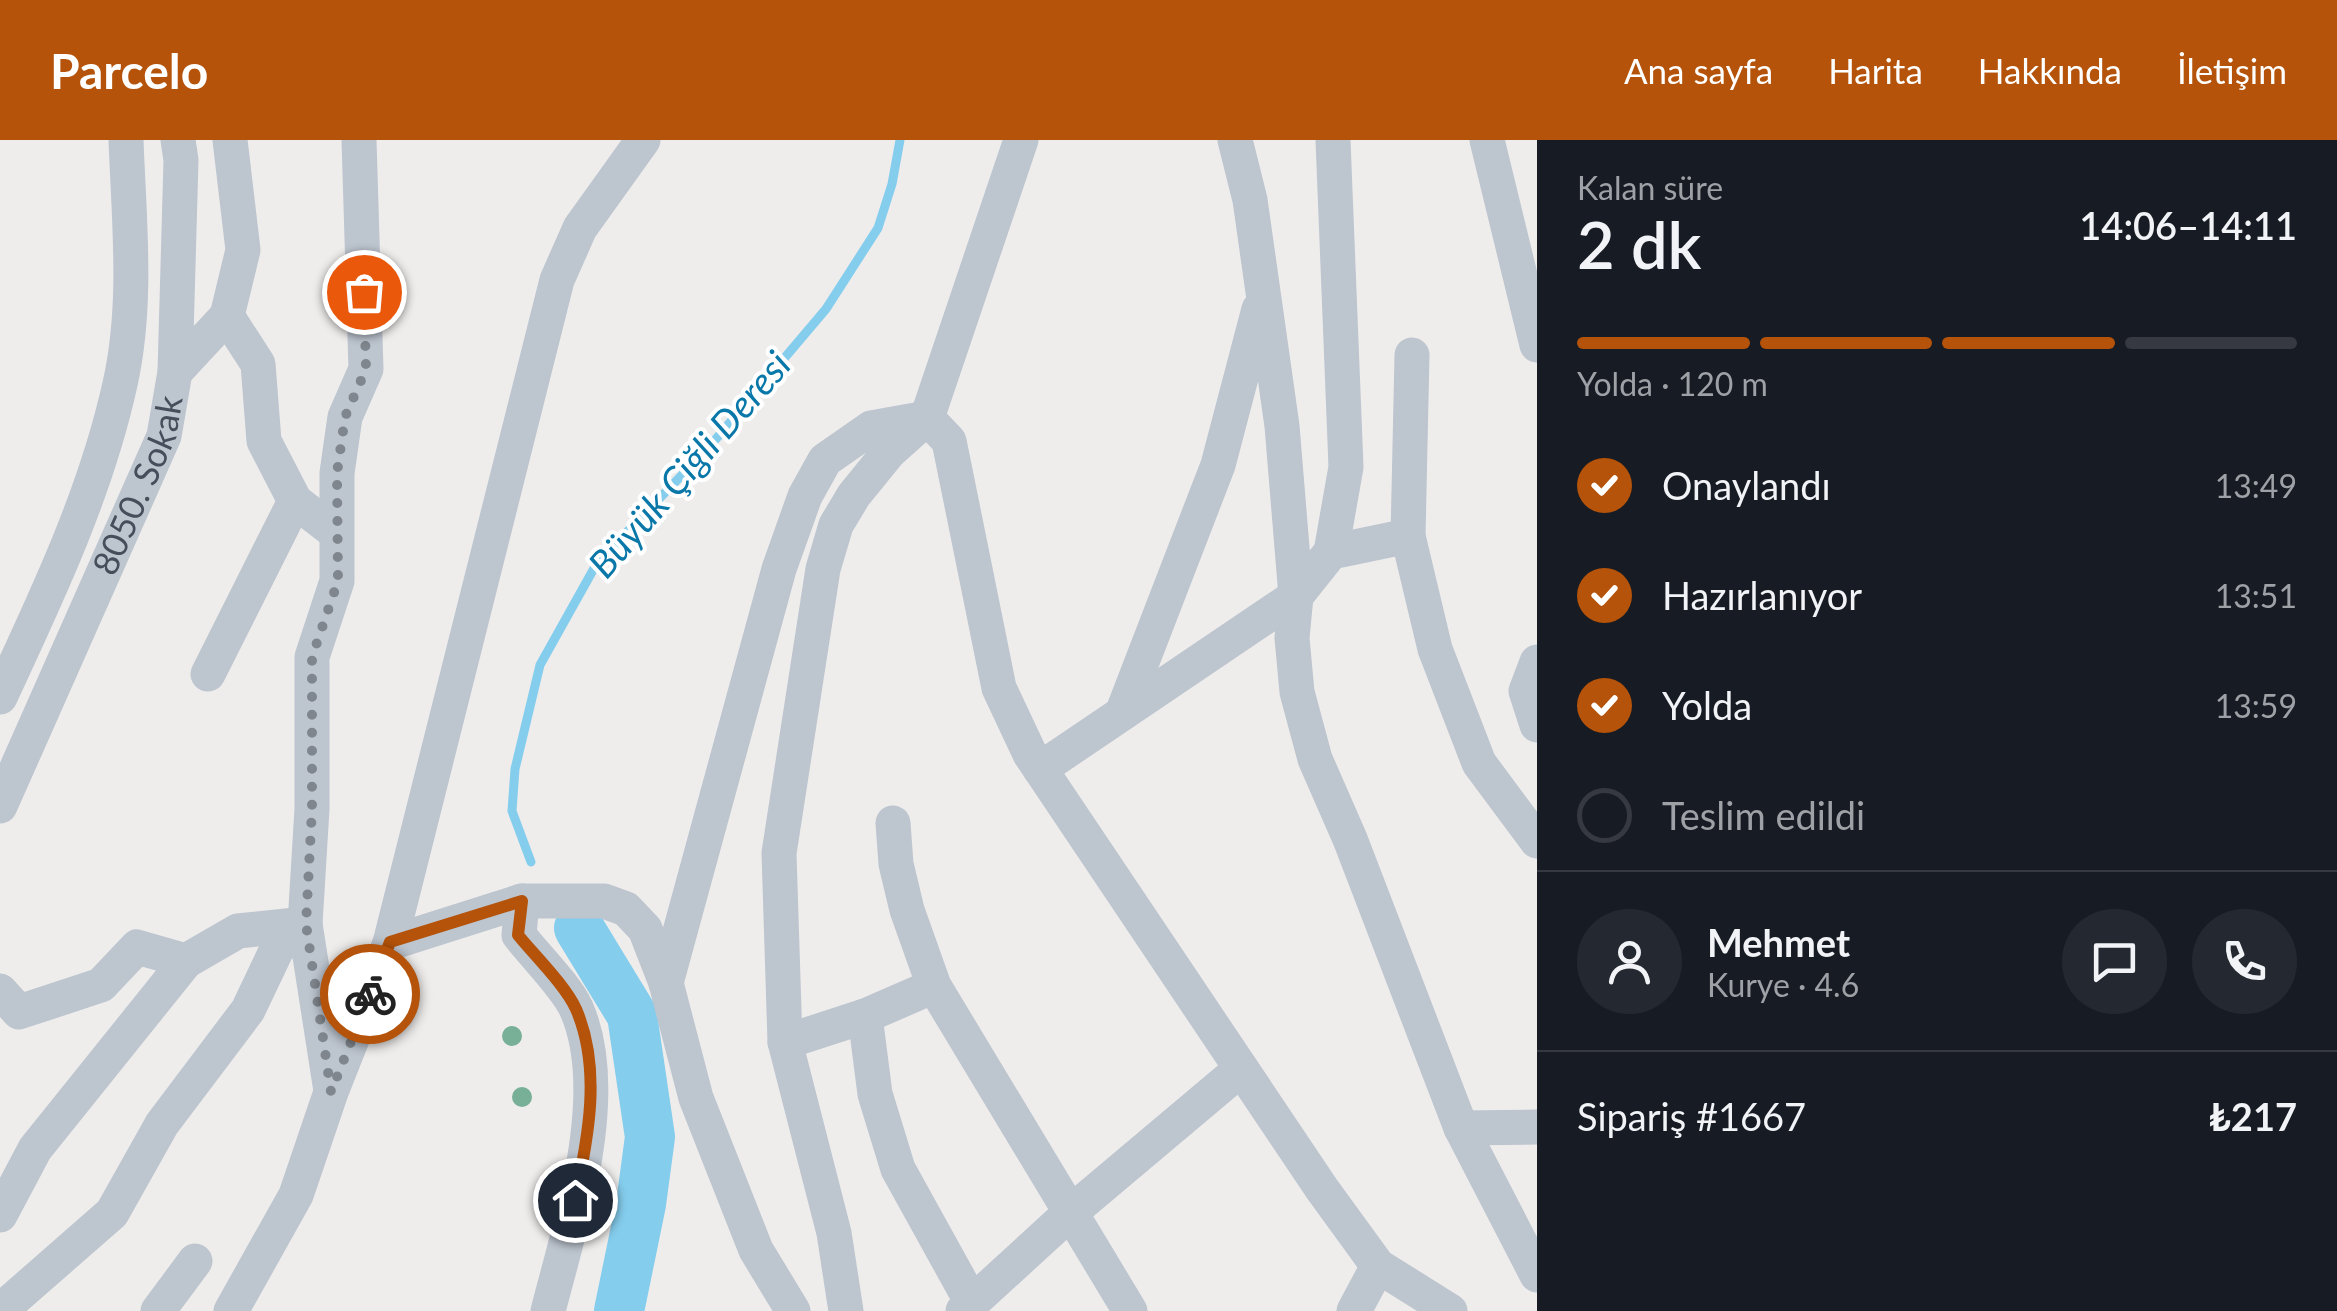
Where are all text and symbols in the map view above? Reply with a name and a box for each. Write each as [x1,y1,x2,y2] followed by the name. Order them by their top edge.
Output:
[50,42,208,99] text: Parcelo
[1624,49,1773,91] text: Ana sayfa
[1828,49,1923,91] text: Harita
[1978,49,2122,91] text: Hakkında
[2177,49,2287,91] text: İletişim
[1577,168,1723,207] text: Kalan süre
[2079,202,2297,248] text: 14:06–14:11
[1577,205,1701,283] text: 2 dk
[322,250,407,335] pin
[337,265,392,320] icon: bag
[578,341,799,586] water label: Büyük Çiğli Deresi
[1577,364,1768,403] text: Yolda · 120 m
[82,392,190,581] street label: 8050. Sokak
[1577,458,1632,513] icon: check
[1662,462,1831,508] text: Onaylandı
[2215,466,2297,505] text: 13:49
[1577,568,1632,623] icon: check
[1662,572,1862,618] text: Hazırlanıyor
[2215,576,2297,615] text: 13:51
[1577,678,1632,733] icon: check
[1662,682,1752,728] text: Yolda
[2215,686,2297,725] text: 13:59
[1662,792,1865,838] text: Teslim edildi
[1577,909,1682,1014] button: person
[2062,909,2167,1014] button: chat
[2192,909,2297,1014] button: phone
[1707,919,1850,965] text: Mehmet
[320,944,420,1044] courier
[1707,965,1859,1004] text: Kurye · 4.6
[343,967,398,1022] icon: bike
[1577,1093,1806,1139] text: Sipariş #1667
[2209,1093,2297,1139] text: ₺217
[533,1158,618,1243] pin
[548,1173,603,1228] icon: home

